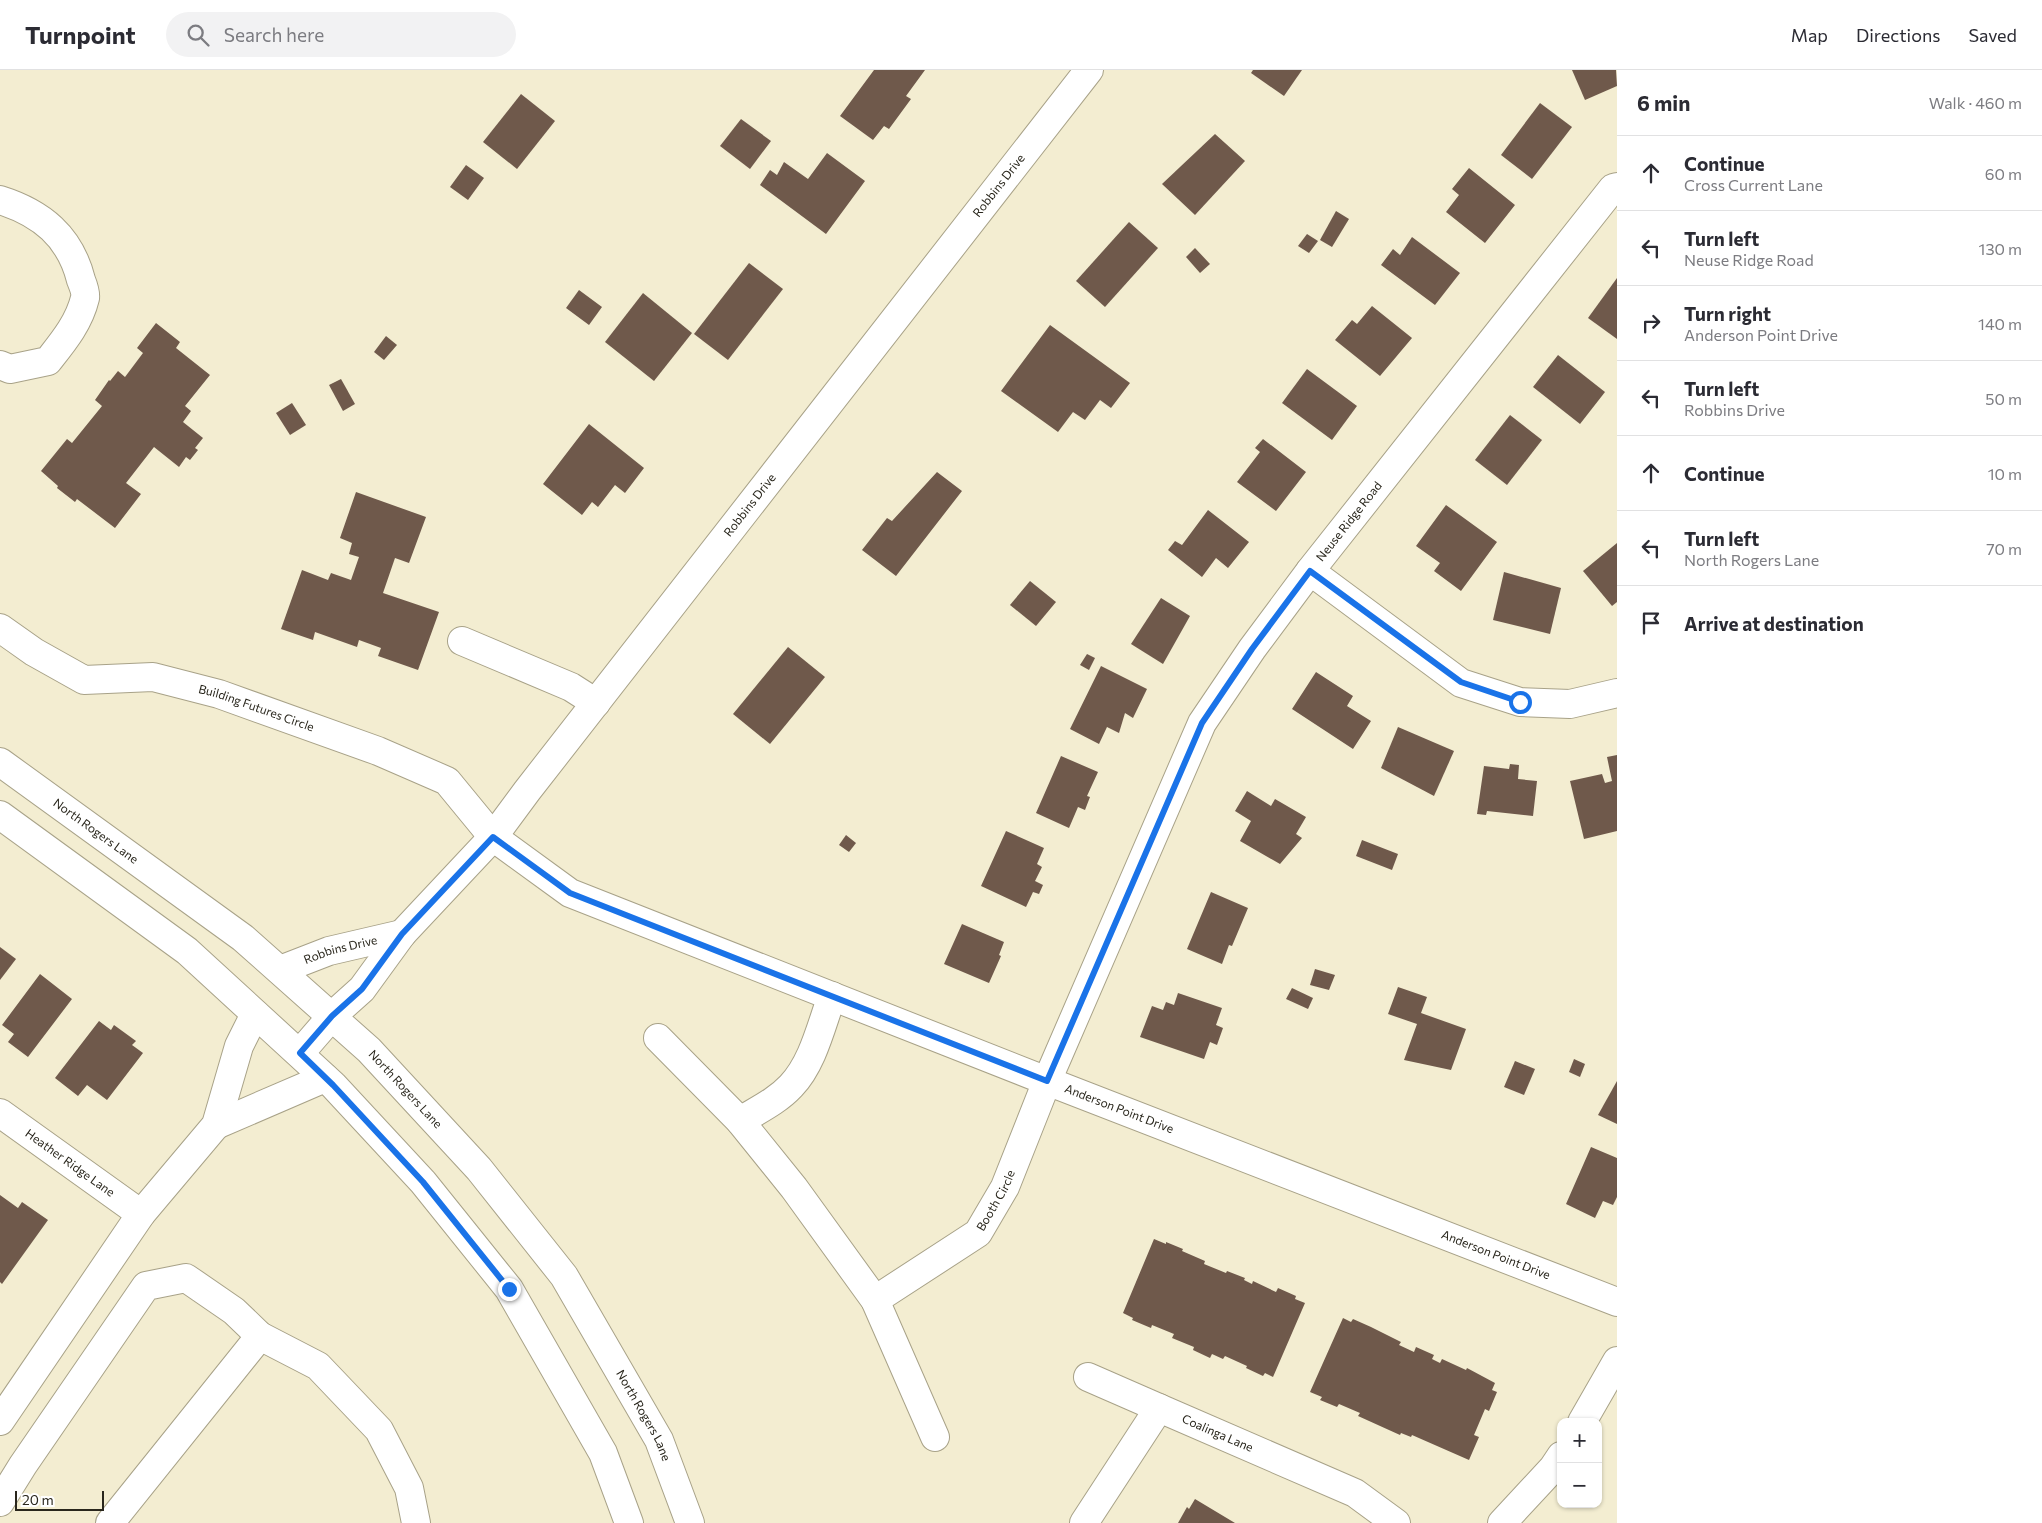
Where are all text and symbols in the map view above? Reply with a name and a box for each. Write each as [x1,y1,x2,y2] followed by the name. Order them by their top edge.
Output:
[166,12,516,57] search box
[25,20,136,49] text: Turnpoint
[184,21,212,49] icon: search
[224,23,324,46] text: Search here
[1791,24,1828,46] text: Map
[1856,24,1940,46] text: Directions
[1968,24,2017,46] text: Saved
[1637,90,1690,115] text: 6 min
[1929,93,2022,112] text: Walk · 460 m
[969,151,1027,219] street label: Robbins Drive
[1684,152,1764,175] text: Continue
[1637,159,1665,187] icon: ahead
[1985,164,2022,183] text: 60 m
[1684,175,1823,194] text: Cross Current Lane
[1684,227,1759,250] text: Turn left
[1637,234,1665,262] icon: left
[1979,239,2022,258] text: 130 m
[1684,250,1814,269] text: Neuse Ridge Road
[1684,302,1771,325] text: Turn right
[1637,309,1665,337] icon: right
[1978,314,2022,333] text: 140 m
[1684,325,1838,344] text: Anderson Point Drive
[1684,377,1759,400] text: Turn left
[1637,384,1665,412] icon: left
[1985,389,2022,408] text: 50 m
[1684,400,1785,419] text: Robbins Drive
[1637,459,1665,487] icon: ahead
[1684,462,1764,485] text: Continue
[1988,464,2022,483] text: 10 m
[720,470,778,539] street label: Robbins Drive
[1313,478,1384,563] street label: Neuse Ridge Road
[1684,527,1759,550] text: Turn left
[1637,534,1665,562] icon: left
[1986,539,2022,558] text: 70 m
[1684,550,1819,569] text: North Rogers Lane
[1637,609,1665,637] icon: arrive
[1684,612,1864,635] text: Arrive at destination
[197,681,316,734] street label: Building Futures Circle
[1509,691,1532,714] route start
[51,795,141,866] street label: North Rogers Lane
[301,932,378,966] street label: Robbins Drive
[366,1047,446,1131] street label: North Rogers Lane
[1063,1081,1176,1135] street label: Anderson Point Drive
[23,1126,118,1199] street label: Heather Ridge Lane
[973,1168,1017,1233] street label: Booth Circle
[1440,1227,1553,1281] street label: Anderson Point Drive
[498,1278,521,1301] route end
[614,1367,674,1463] street label: North Rogers Lane
[1180,1411,1256,1454] street label: Coalinga Lane
[1557,1418,1602,1508] map controls
[1557,1418,1602,1463] button: +
[1557,1463,1602,1508] button: −
[15,1488,104,1511] scale bar
[22,1491,54,1508] text: 20 m

